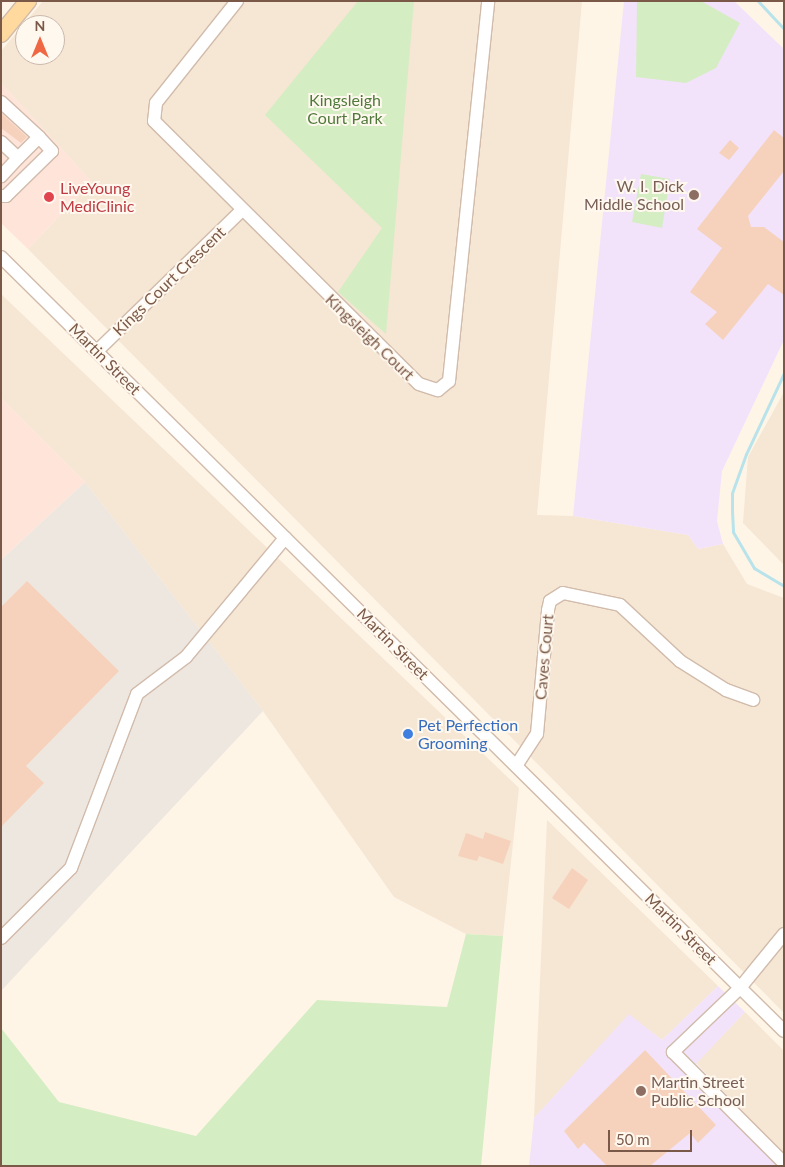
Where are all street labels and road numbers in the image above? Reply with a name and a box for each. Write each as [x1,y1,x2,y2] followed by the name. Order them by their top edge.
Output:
[109,222,229,340] street label: Kings Court Crescent
[322,290,418,384] street label: Kingsleigh Court
[65,319,145,399] street label: Martin Street
[353,604,433,684] street label: Martin Street
[531,613,557,701] street label: Caves Court
[641,889,721,969] street label: Martin Street

